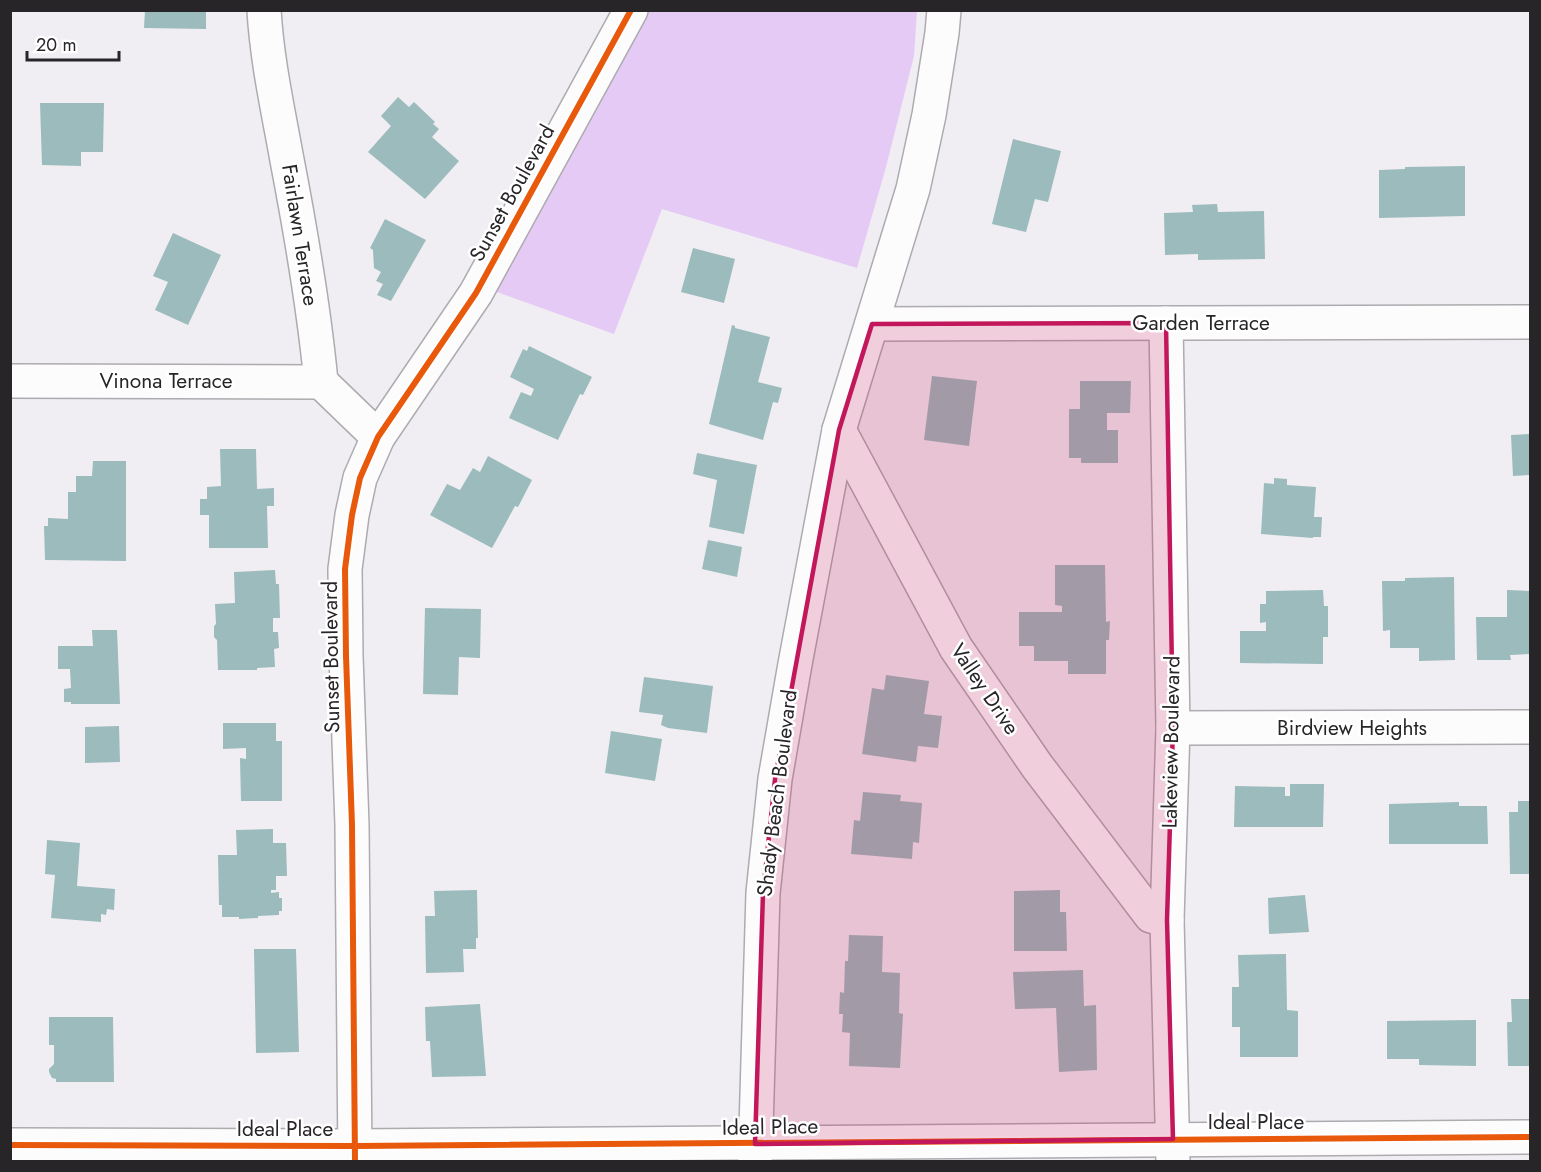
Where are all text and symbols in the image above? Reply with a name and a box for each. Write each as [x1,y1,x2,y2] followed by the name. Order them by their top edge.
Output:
[27,24,118,62] scale bar
[36,32,76,58] text: 20 m
[462,119,562,267] street label: Sunset Boulevard
[274,162,326,308] street label: Fairlawn Terrace
[1132,308,1270,338] street label: Garden Terrace
[99,366,233,396] street label: Vinona Terrace
[315,581,347,733] street label: Sunset Boulevard
[943,637,1027,741] street label: Valley Drive
[1154,655,1188,829] street label: Lakeview Boulevard
[749,688,805,898] street label: Shady Beach Boulevard
[1277,713,1427,743] street label: Birdview Heights
[1208,1107,1304,1137] street label: Ideal Place
[722,1111,819,1143] street label: Ideal Place
[237,1114,333,1144] street label: Ideal Place

